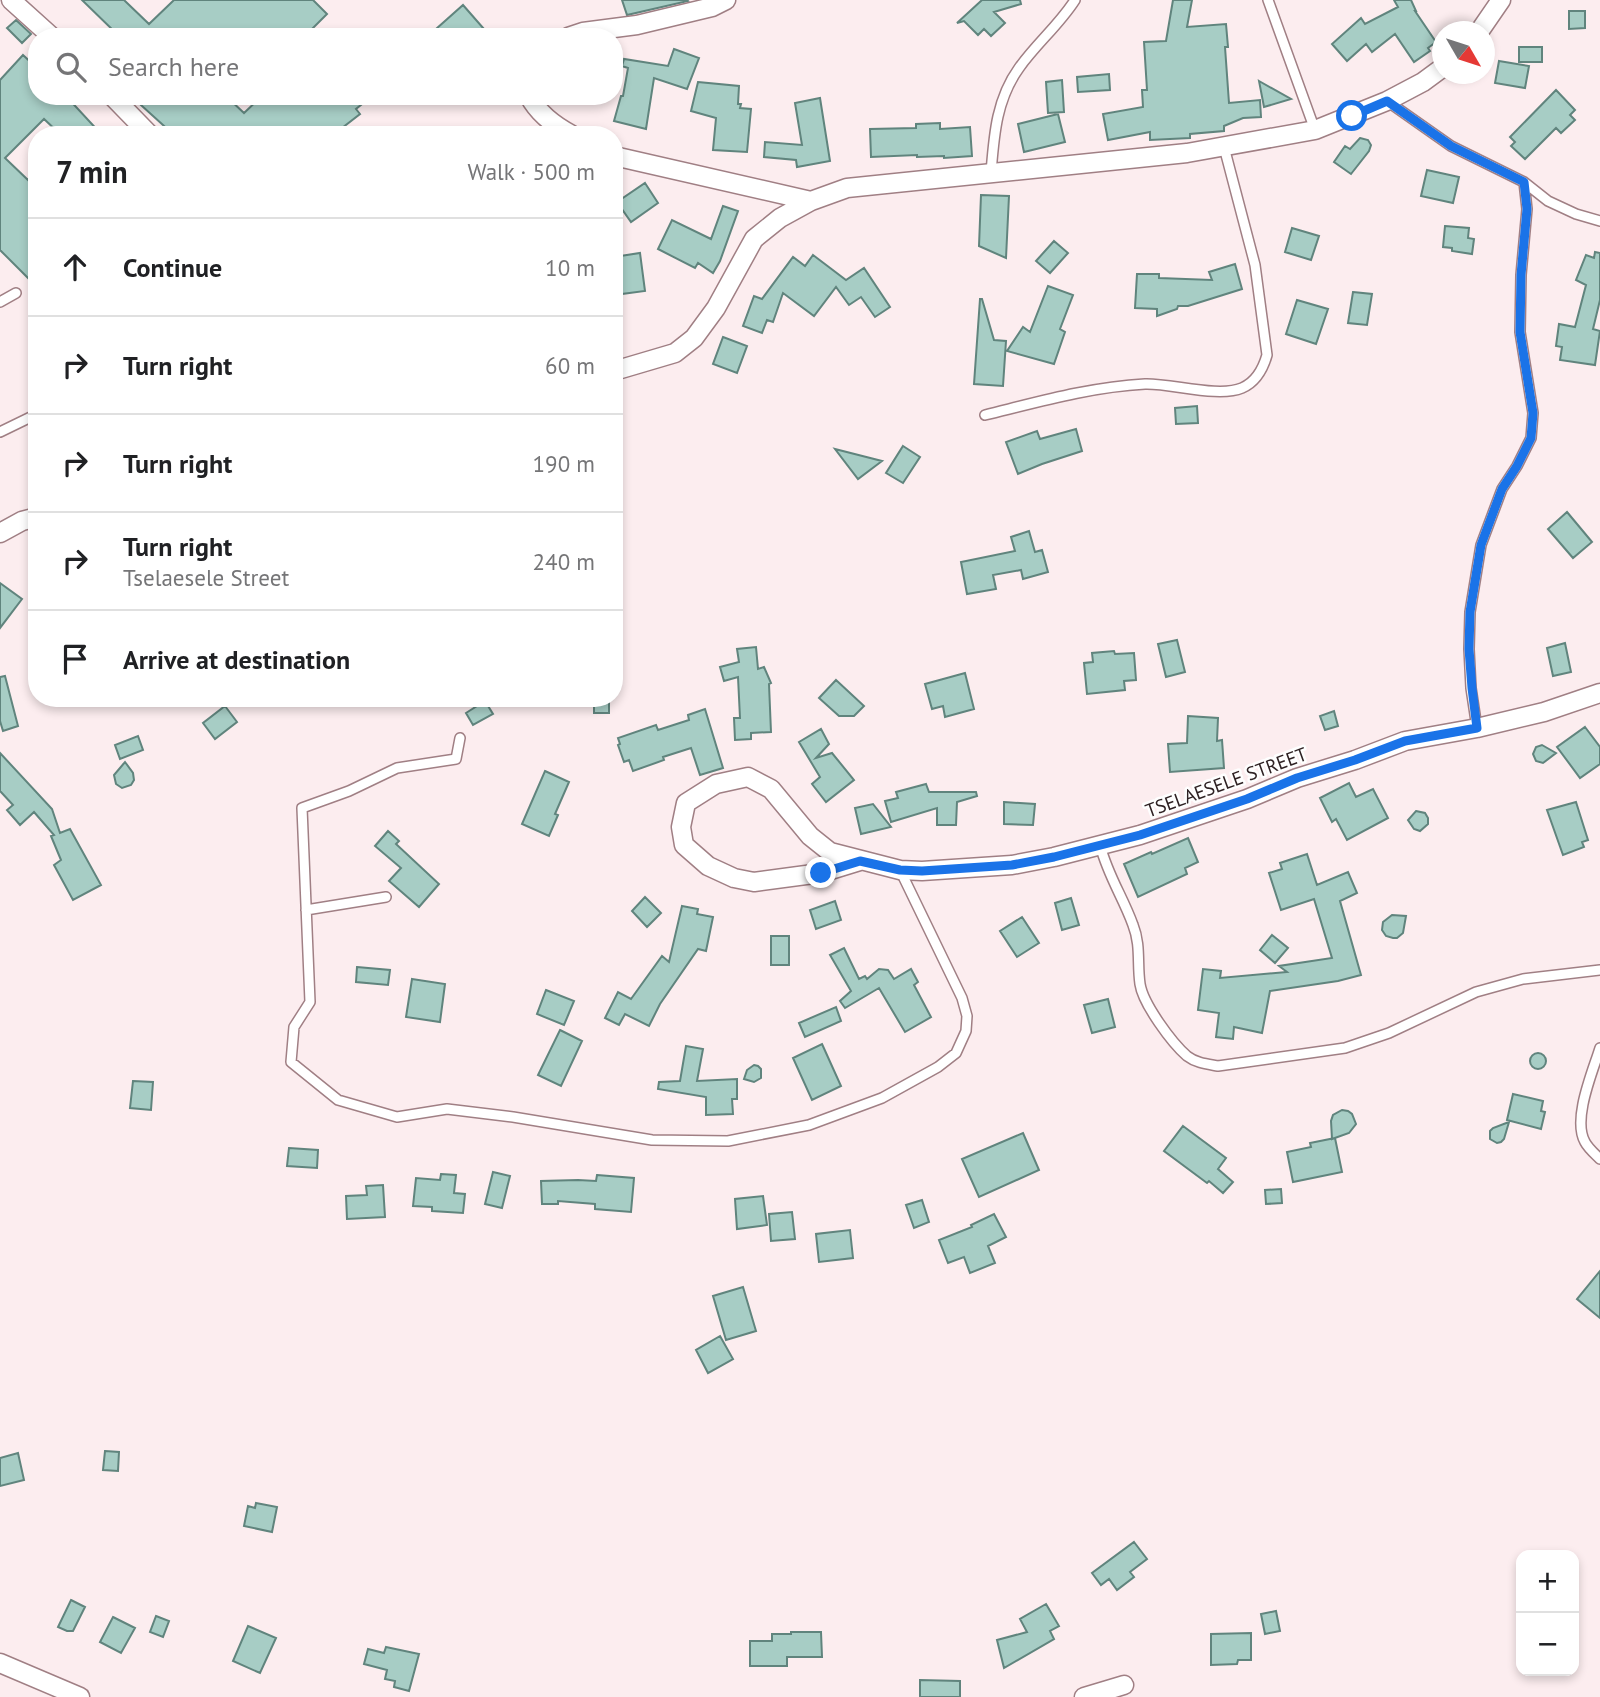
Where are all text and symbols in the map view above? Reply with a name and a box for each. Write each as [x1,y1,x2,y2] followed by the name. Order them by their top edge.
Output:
[1432,21,1495,84] north arrow
[28,28,623,105] search box
[52,48,90,86] icon: search
[108,50,239,83] text: Search here
[1336,100,1367,131] route start
[56,152,128,191] text: 7 min
[468,157,595,186] text: Walk · 500 m
[56,248,94,286] icon: ahead
[123,251,222,284] text: Continue
[545,253,595,282] text: 10 m
[56,346,94,384] icon: right
[123,349,232,382] text: Turn right
[545,351,595,380] text: 60 m
[56,444,94,482] icon: right
[123,447,232,480] text: Turn right
[533,449,595,478] text: 190 m
[123,530,232,563] text: Turn right
[56,542,94,580] icon: right
[533,547,595,576] text: 240 m
[123,563,289,592] text: Tselaesele Street
[56,640,94,678] icon: arrive
[123,643,350,676] text: Arrive at destination
[1142,741,1311,822] street label: TSELAESELE STREET
[805,857,836,888] route end
[1516,1550,1579,1676] map controls
[1516,1550,1579,1613] button: +
[1516,1613,1579,1676] button: −

